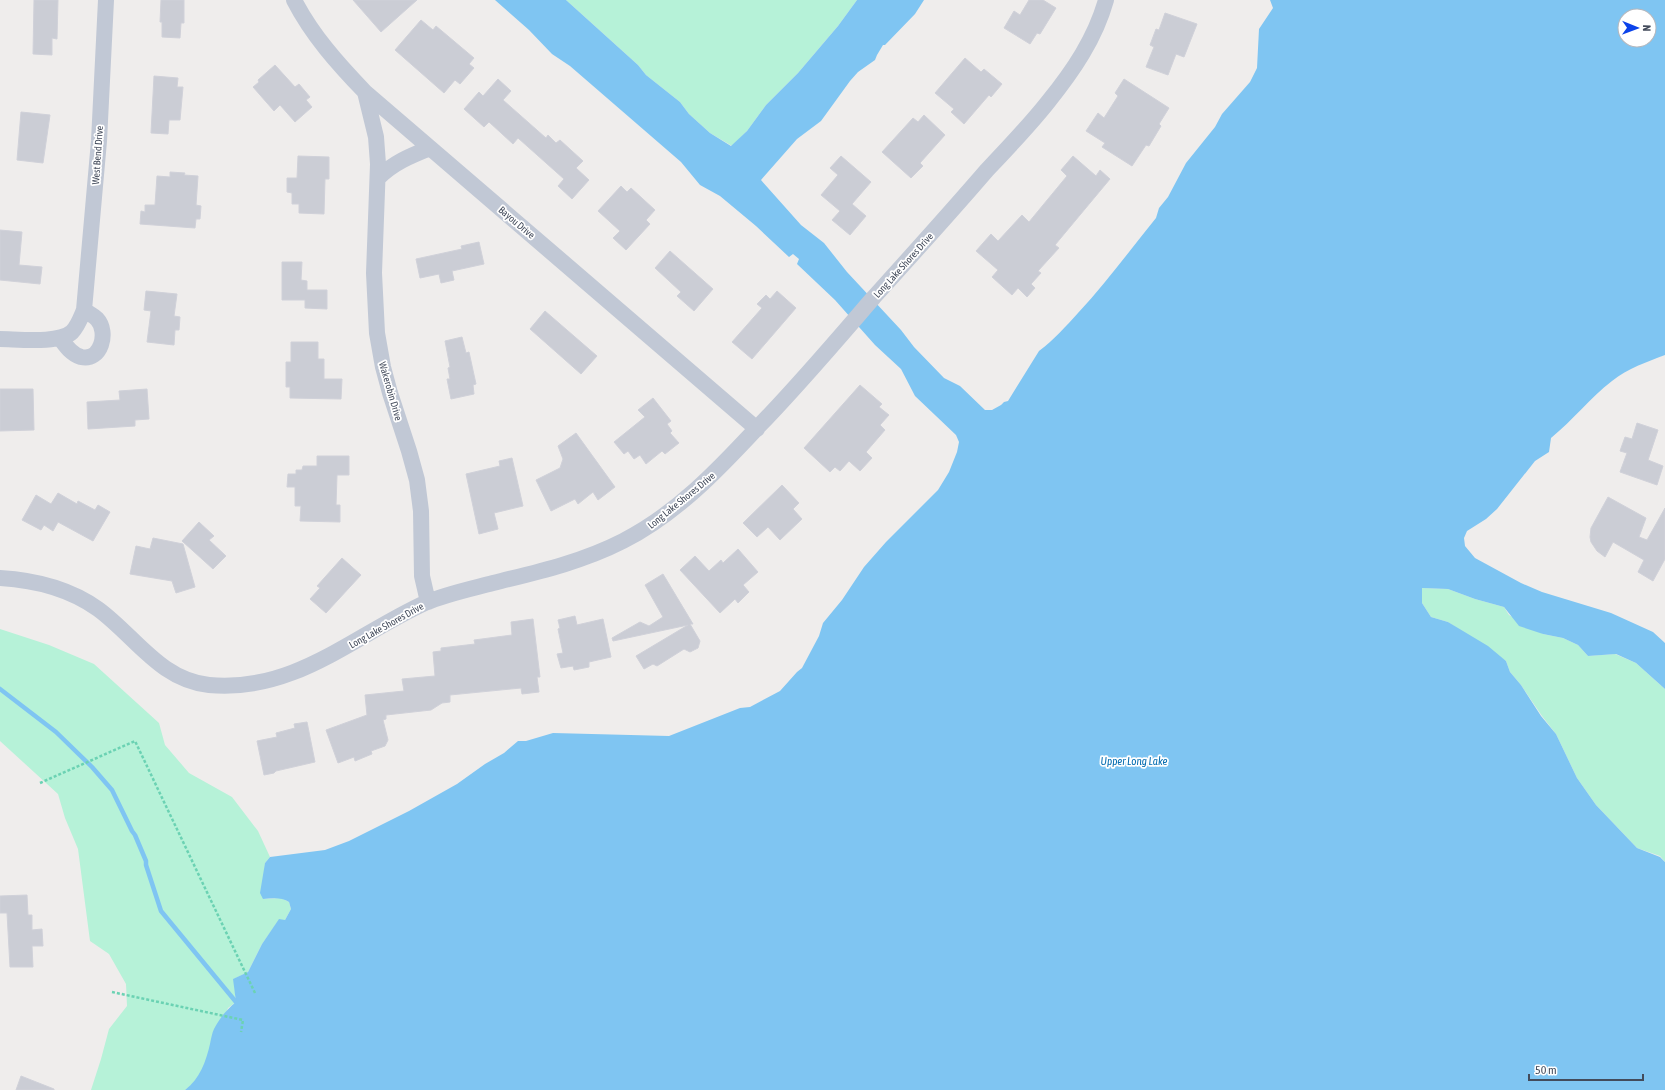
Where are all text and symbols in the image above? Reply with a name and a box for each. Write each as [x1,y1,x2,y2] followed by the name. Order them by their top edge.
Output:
[1617,8,1657,48] north arrow
[1641,25,1653,32] text: N
[90,125,105,185] street label: West Bend Drive
[496,204,537,241] street label: Bayou Drive
[871,230,936,300] street label: Long Lake Shores Drive
[377,360,404,422] street label: Wakerobin Drive
[645,470,717,531] street label: Long Lake Shores Drive
[347,600,426,650] street label: Long Lake Shores Drive
[1100,755,1168,767] water label: Upper Long Lake
[1529,1056,1643,1082] scale bar
[1535,1063,1557,1077] text: 50 m

